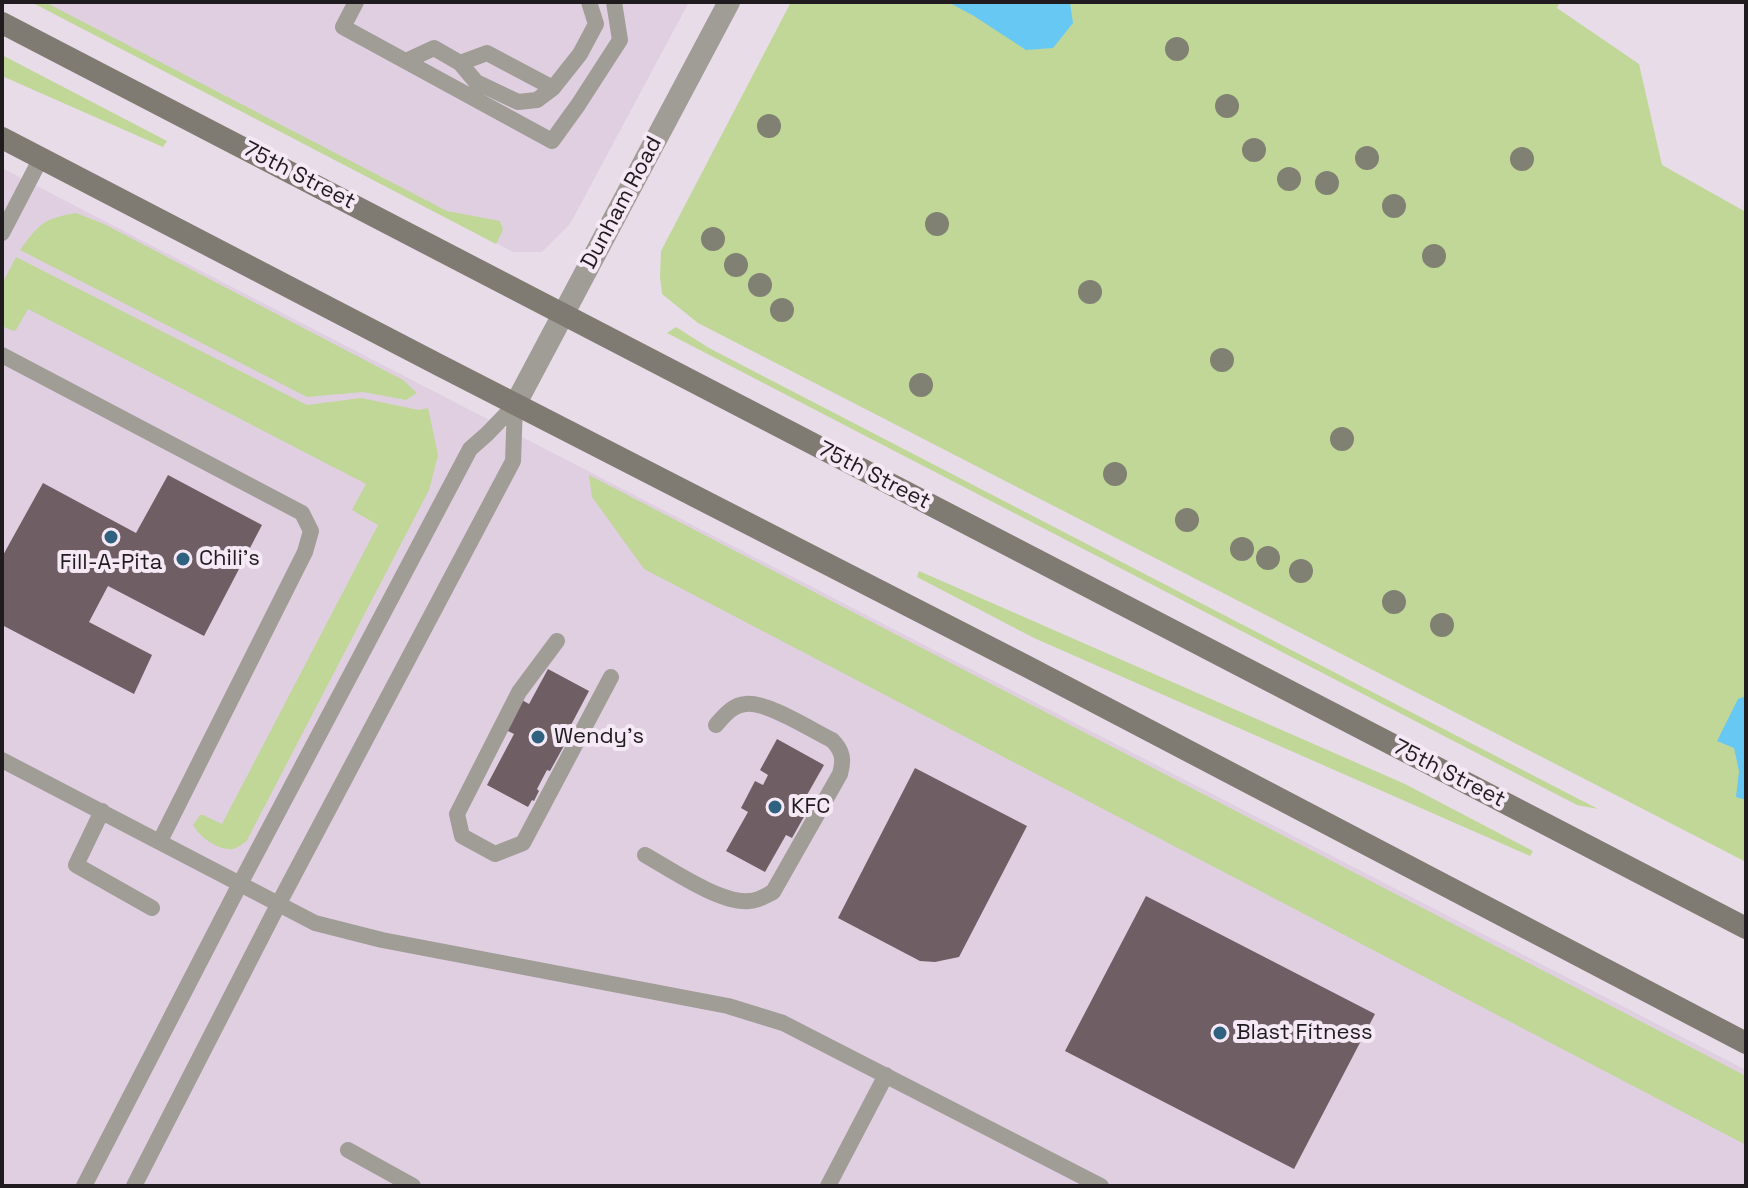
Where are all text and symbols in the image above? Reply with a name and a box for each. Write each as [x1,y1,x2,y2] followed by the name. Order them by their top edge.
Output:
[576,132,668,274] street label: Dunham Road
[239,137,359,215] street label: 75th Street
[814,437,934,515] street label: 75th Street
[102,528,120,546] marker: Fill-A-Pita
[199,546,260,572] place label: Chili's
[60,550,162,576] place label: Fill-A-Pita
[174,550,192,568] marker: Chili's
[554,724,644,750] place label: Wendy's
[529,728,547,746] marker: Wendy's
[1389,735,1509,813] street label: 75th Street
[791,794,830,820] place label: KFC
[766,798,784,816] marker: KFC
[1236,1020,1373,1046] place label: Blast Fitness
[1211,1024,1229,1042] marker: Blast Fitness

